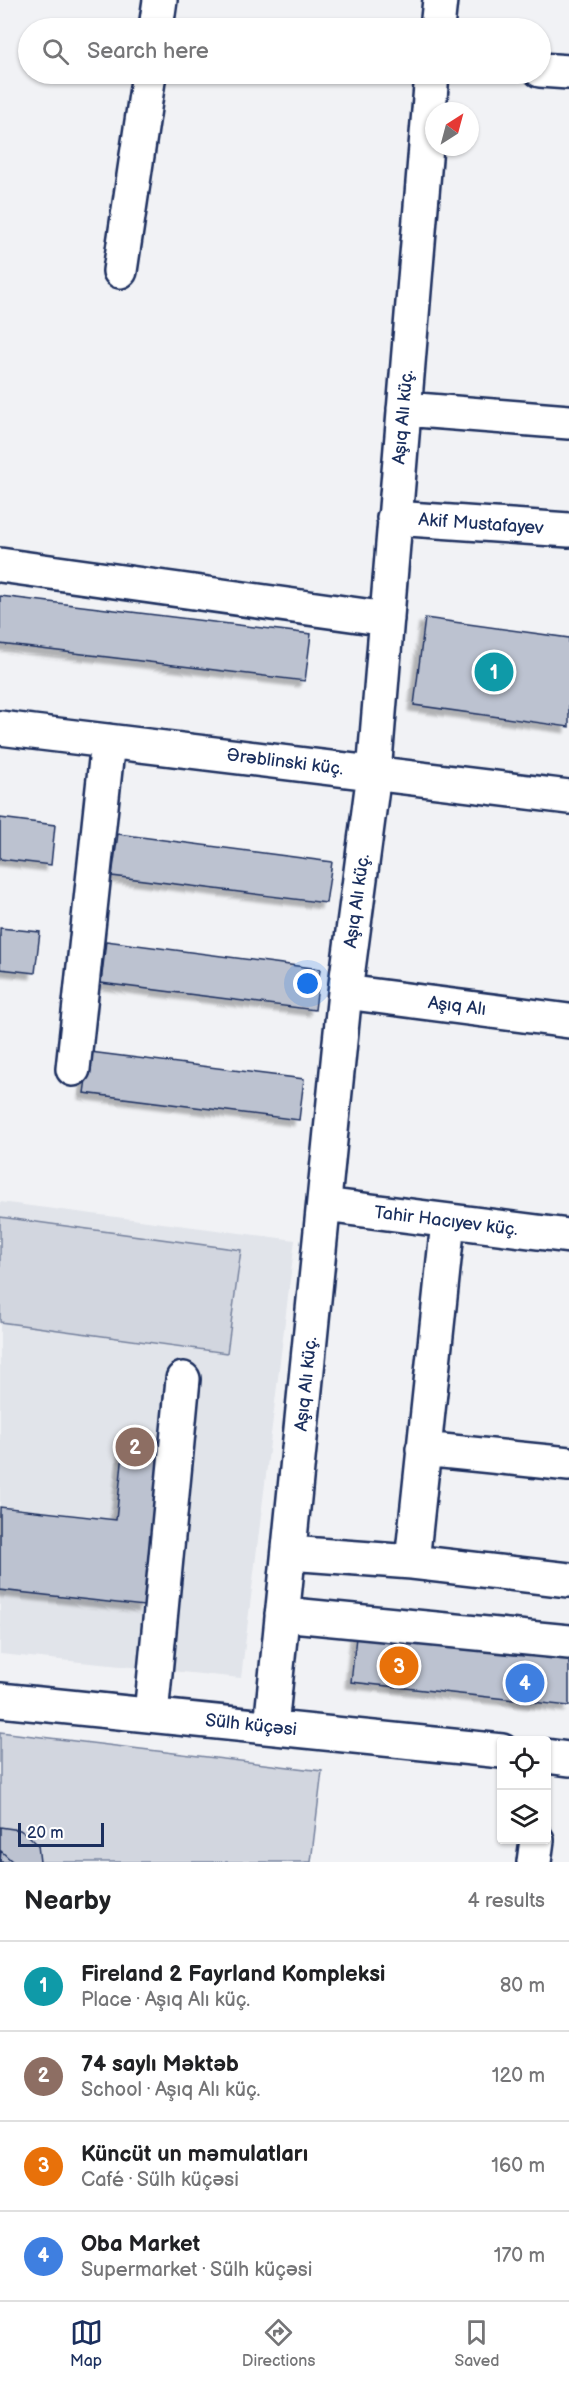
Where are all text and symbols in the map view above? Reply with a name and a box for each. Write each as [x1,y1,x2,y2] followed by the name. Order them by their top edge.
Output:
[18,18,551,84] search box
[39,35,72,68] icon: search
[87,38,209,65] text: Search here
[425,102,479,156] north arrow
[388,369,418,465] street label: Aşıq Alı küç.
[418,509,545,539] street label: Akif Mustafayev
[474,650,514,694] pin: 1
[225,744,345,780] street label: Ərəblinski küç.
[340,853,374,949] street label: Aşıq Alı küç.
[293,969,322,998] your location
[427,992,487,1020] street label: Aşıq Alı
[373,1202,519,1240] street label: Tahir Hacıyev küç.
[291,1336,321,1432] street label: Aşıq Alı küç.
[116,1424,154,1470] pin: 2
[380,1644,418,1688] pin: 3
[506,1660,544,1706] pin: 4
[204,1710,298,1740] street label: Sülh küçəsi
[497,1736,551,1844] map controls
[497,1736,551,1790] button: locate
[497,1790,551,1844] button: layers
[18,1820,104,1848] scale bar
[27,1824,63,1843] text: 20 m
[24,1886,111,1917] text: Nearby
[467,1889,545,1913] text: 4 results
[81,1961,385,1988] text: Fireland 2 Fayrland Kompleksi
[39,1974,48,1998] text: 1
[500,1974,545,1998] text: 80 m
[81,1988,250,2012] text: Place · Aşıq Alı küç.
[81,2051,239,2078] text: 74 saylı Məktəb
[38,2064,49,2088] text: 2
[492,2064,545,2088] text: 120 m
[81,2078,261,2102] text: School · Aşıq Alı küç.
[81,2141,308,2168] text: Küncüt un məmulatları
[38,2154,49,2178] text: 3
[491,2154,545,2178] text: 160 m
[81,2168,239,2192] text: Café · Sülh küçəsi
[81,2231,200,2258] text: Oba Market
[38,2244,49,2268] text: 4
[494,2244,545,2268] text: 170 m
[81,2258,312,2282] text: Supermarket · Sülh küçəsi
[70,2316,103,2371] tab: Map
[242,2316,315,2371] tab: Directions
[454,2316,499,2371] tab: Saved

